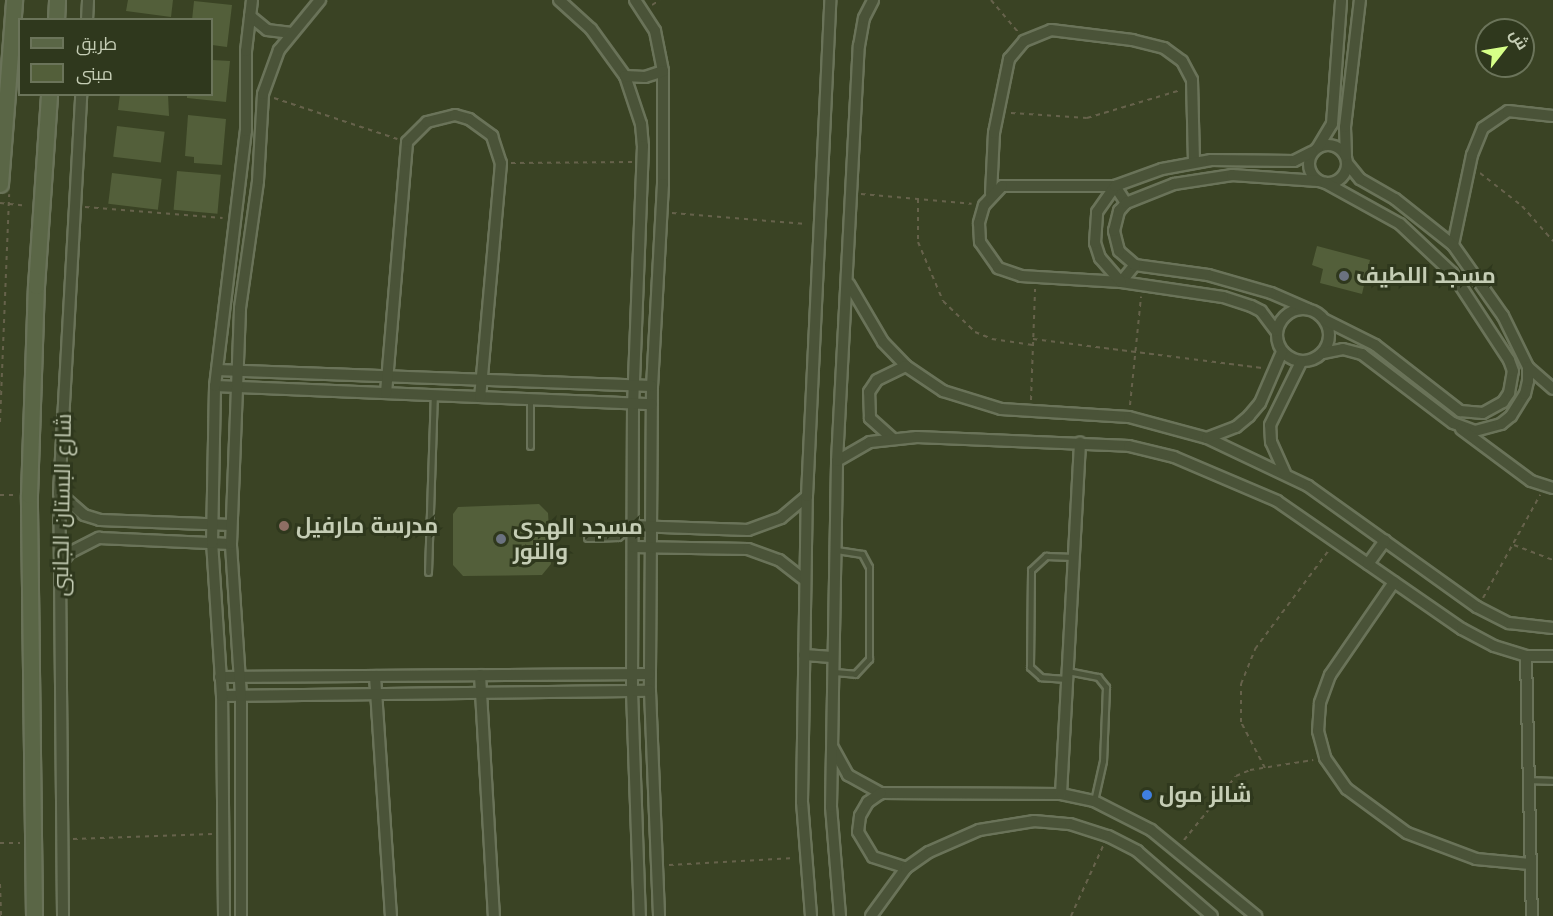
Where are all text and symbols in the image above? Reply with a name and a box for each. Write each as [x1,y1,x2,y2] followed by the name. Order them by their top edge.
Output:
[18,18,213,96] legend
[1475,18,1535,78] north arrow
[1504,25,1534,54] text: ش
[76,31,117,57] text: طريق
[76,61,113,87] text: مبنى
[1356,263,1496,289] place label: مسجد اللطيف
[1337,269,1351,283] marker: مسجد اللطيف
[47,413,77,597] street label: شارع البستان الجانبى
[296,513,438,539] place label: مدرسة مارفيل
[513,513,643,564] place label: مسجد الهدى والنور
[277,519,291,533] marker: مدرسة مارفيل
[494,532,508,546] marker: مسجد الهدى والنور
[1159,782,1251,808] place label: شالز مول
[1140,788,1154,802] marker: شالز مول

